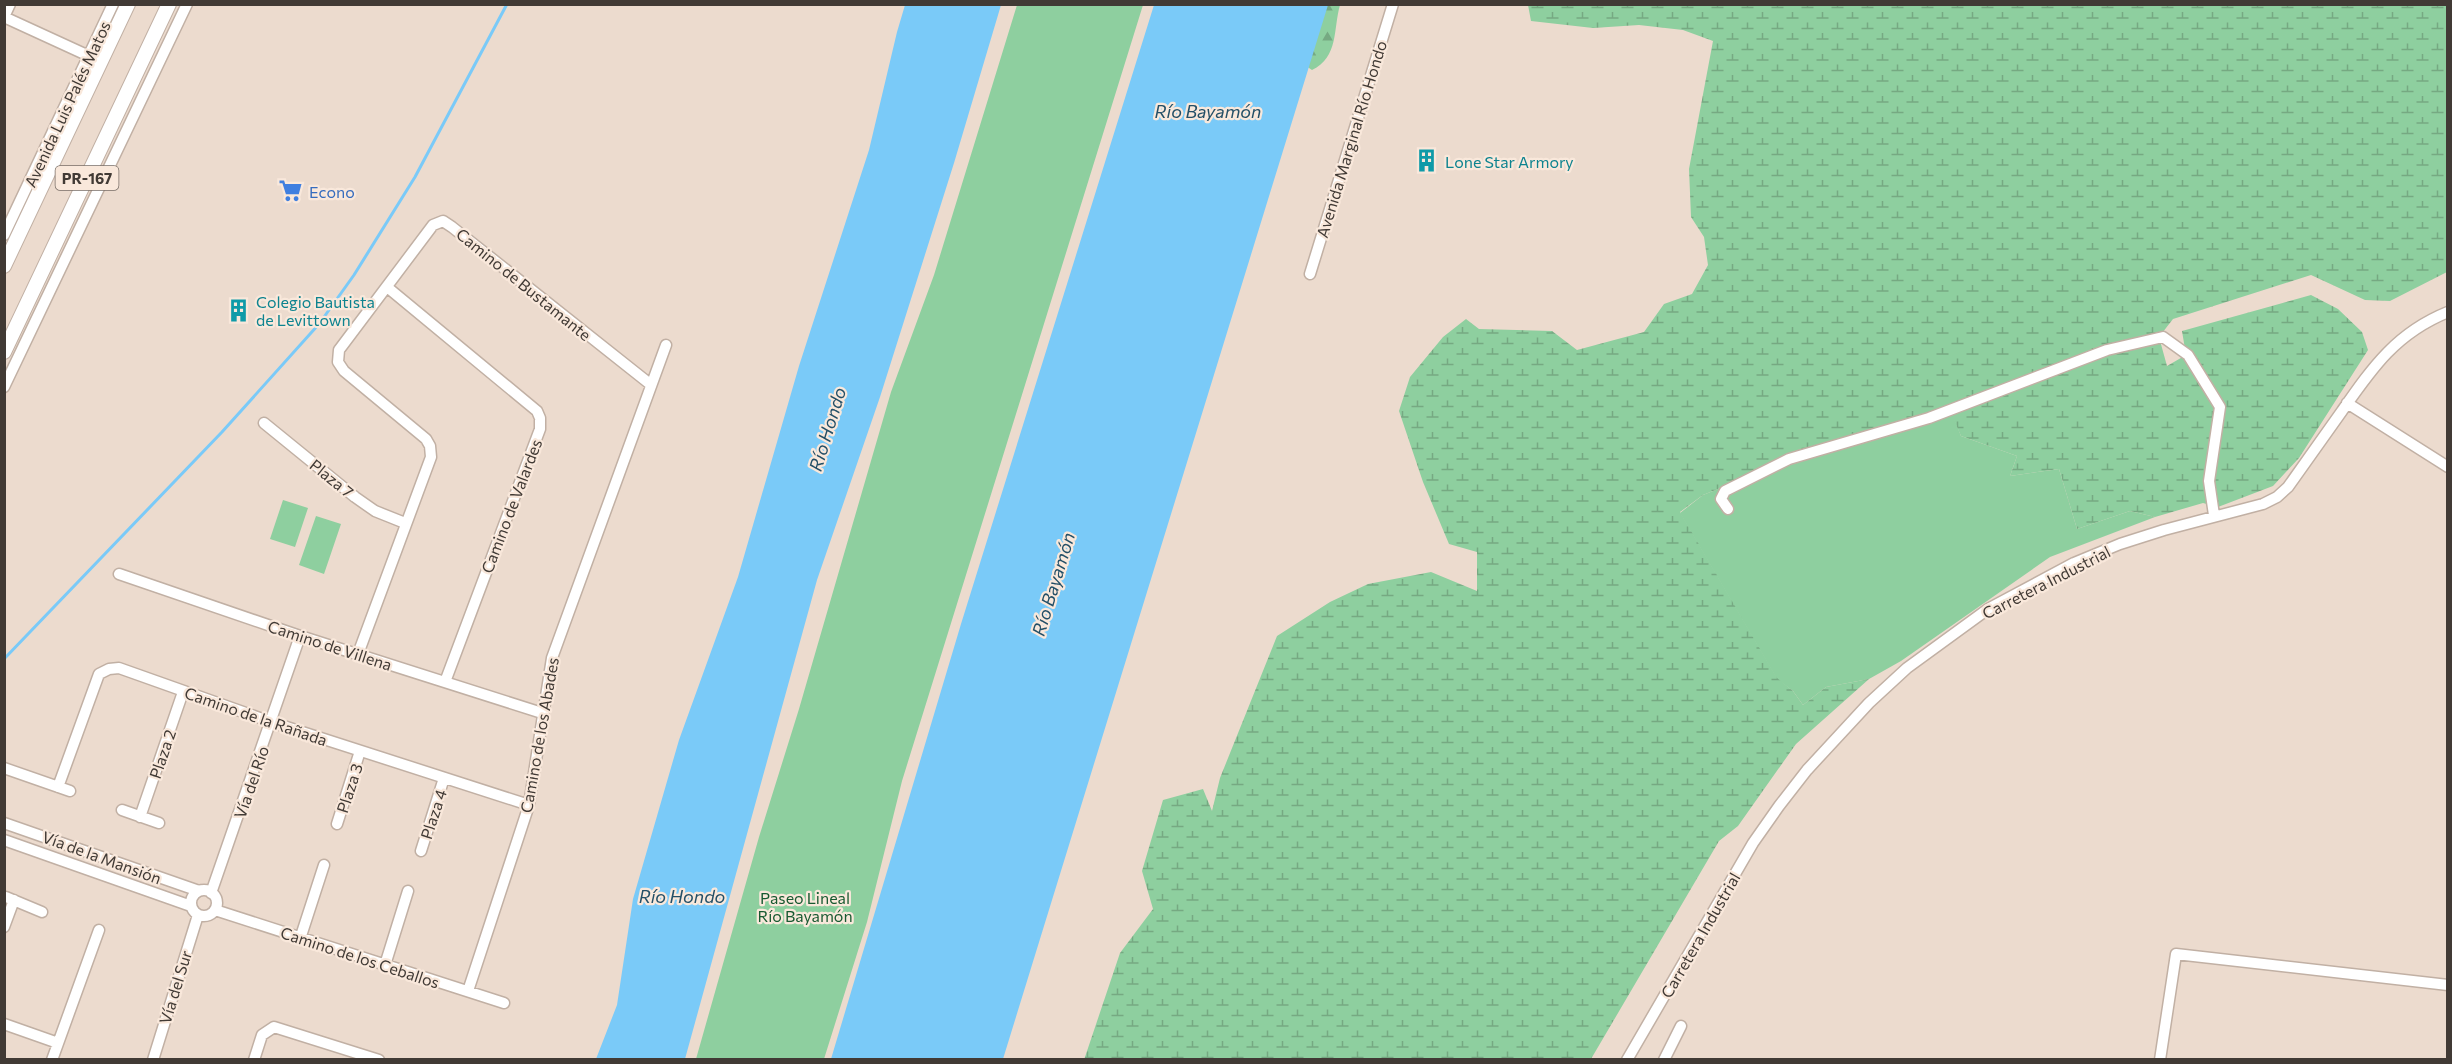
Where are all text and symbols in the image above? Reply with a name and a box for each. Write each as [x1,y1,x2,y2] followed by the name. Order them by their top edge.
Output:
[20,18,114,190] street label: Avenida Luis Palés Matos
[1312,38,1390,240] street label: Avenida Marginal Río Hondo
[1155,100,1261,122] water label: Río Bayamón
[1414,148,1440,174] building icon: Lone Star Armory
[1445,152,1574,171] place label: Lone Star Armory
[56,166,118,190] road number: PR-167
[278,178,304,204] supermarket icon: Econo
[309,182,355,201] place label: Econo
[453,224,595,344] street label: Camino de Bustamante
[256,292,375,329] place label: Colegio Bautista de Levittown
[225,297,251,323] building icon: Colegio Bautista de Levittown
[804,384,850,474] water label: Río Hondo
[477,436,545,576] street label: Camino de Valardes
[306,455,358,501] street label: Plaza 7
[1027,530,1079,638] water label: Río Bayamón
[1979,541,2113,623] street label: Carretera Industrial
[266,616,394,674] street label: Camino de Villena
[516,656,562,814] street label: Camino de los Abades
[182,683,330,749] street label: Camino de la Rañada
[145,727,179,781] street label: Plaza 2
[230,743,272,821] street label: Vía del Río
[332,761,366,815] street label: Plaza 3
[416,786,450,841] street label: Plaza 4
[40,827,164,887] street label: Vía de la Mansión
[1656,869,1744,1001] street label: Carretera Industrial
[639,885,725,907] water label: Río Hondo
[757,888,853,925] park label: Paseo Lineal Río Bayamón
[278,922,442,992] street label: Camino de los Ceballos
[155,947,195,1026] street label: Vía del Sur

